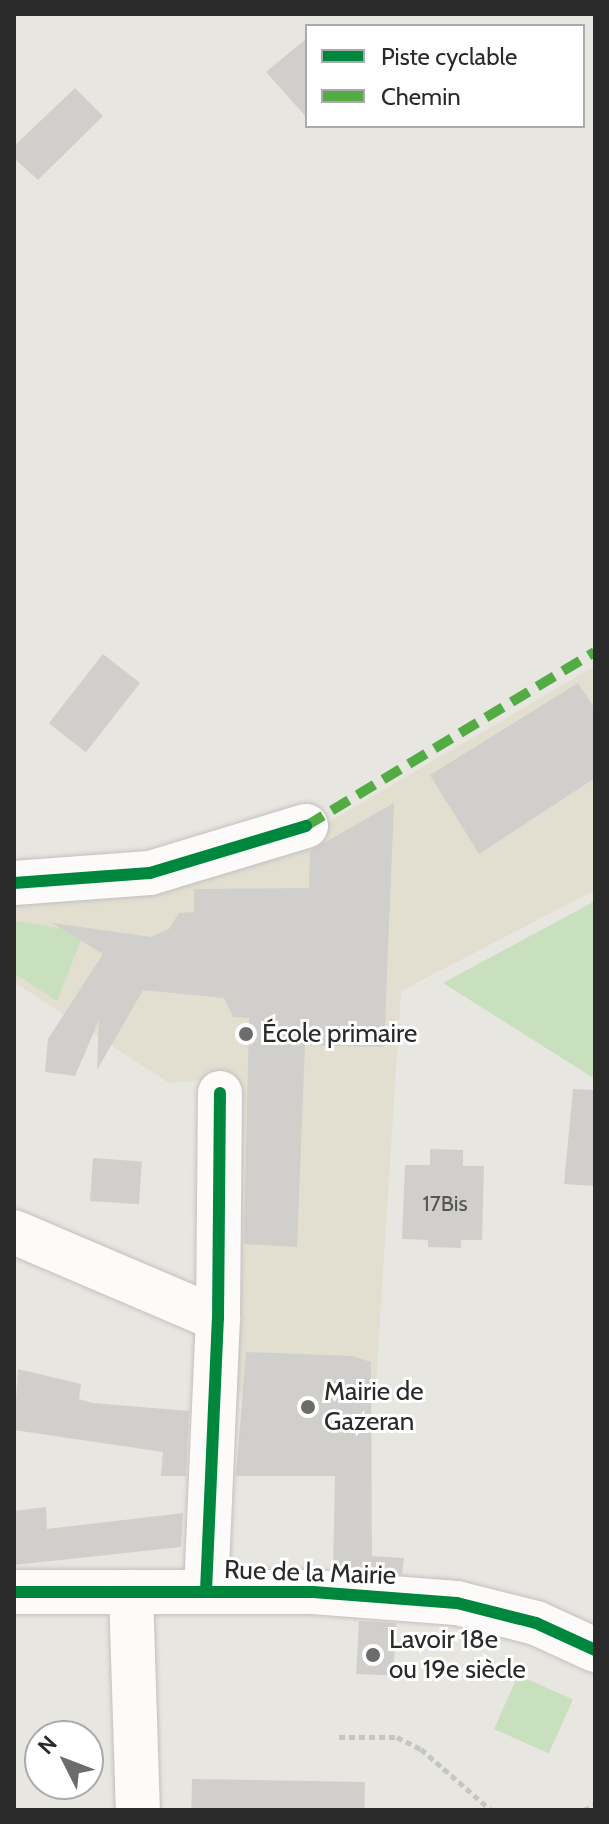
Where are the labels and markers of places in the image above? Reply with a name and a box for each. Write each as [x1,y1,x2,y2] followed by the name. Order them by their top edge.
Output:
[262,1018,417,1050] place label: École primaire
[237,1025,255,1043] marker: École primaire
[324,1376,424,1438] place label: Mairie de Gazeran
[299,1398,317,1416] marker: Mairie de Gazeran
[389,1624,526,1686] place label: Lavoir 18e ou 19e siècle
[364,1646,382,1664] marker: Lavoir 18e ou 19e siècle

